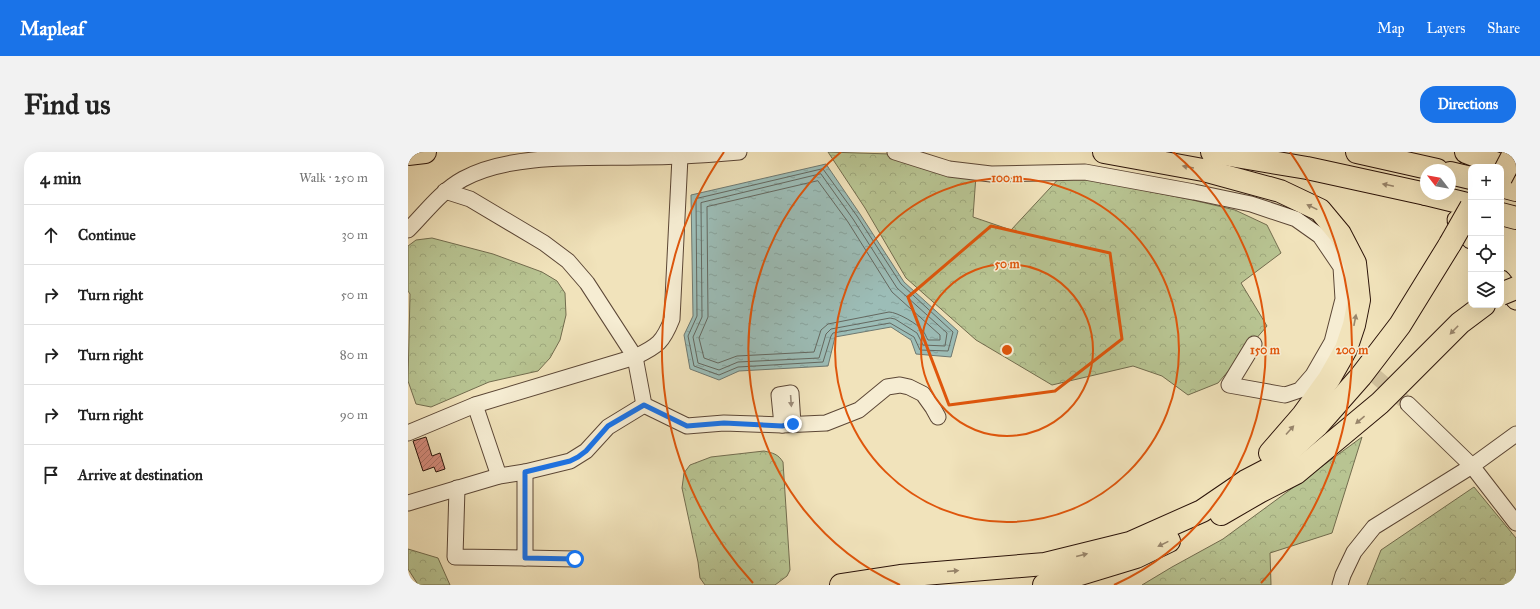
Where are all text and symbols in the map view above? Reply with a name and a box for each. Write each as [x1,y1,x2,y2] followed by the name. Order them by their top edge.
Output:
[20,17,84,40] text: Mapleaf
[1377,20,1405,37] text: Map
[1427,20,1465,37] text: Layers
[1487,20,1520,37] text: Share
[1420,86,1516,123] button: Directions
[24,87,110,122] text: Find us
[1182,164,1194,170] one-way arrow
[1420,164,1456,200] north arrow
[1468,164,1504,308] map controls
[1468,164,1504,200] button: +
[40,168,81,189] text: 4 min
[299,170,368,186] text: Walk · 250 m
[991,171,1024,185] text: 100 m
[1382,182,1394,188] one-way arrow
[1468,200,1504,236] button: −
[1306,203,1317,210] one-way arrow
[40,224,62,246] icon: ahead
[78,226,136,244] text: Continue
[342,227,368,243] text: 30 m
[1468,236,1504,272] button: locate
[994,257,1021,271] text: 50 m
[1468,272,1504,308] button: layers
[40,284,62,306] icon: right
[78,286,143,304] text: Turn right
[341,287,368,303] text: 50 m
[1353,314,1359,326] one-way arrow
[1449,325,1459,335] one-way arrow
[1000,343,1014,357] centre of rings
[1250,343,1281,357] text: 150 m
[1336,343,1369,357] text: 200 m
[40,344,62,366] icon: right
[78,346,143,364] text: Turn right
[340,347,368,363] text: 80 m
[788,395,795,407] one-way arrow
[40,404,62,426] icon: right
[78,406,143,424] text: Turn right
[340,407,368,423] text: 90 m
[784,415,802,433] route end
[1355,415,1365,424] one-way arrow
[1285,425,1294,436] one-way arrow
[40,464,62,486] icon: arrive
[78,466,203,484] text: Arrive at destination
[1158,541,1169,547] one-way arrow
[566,550,584,568] route start
[1076,551,1088,557] one-way arrow
[947,568,959,575] one-way arrow

